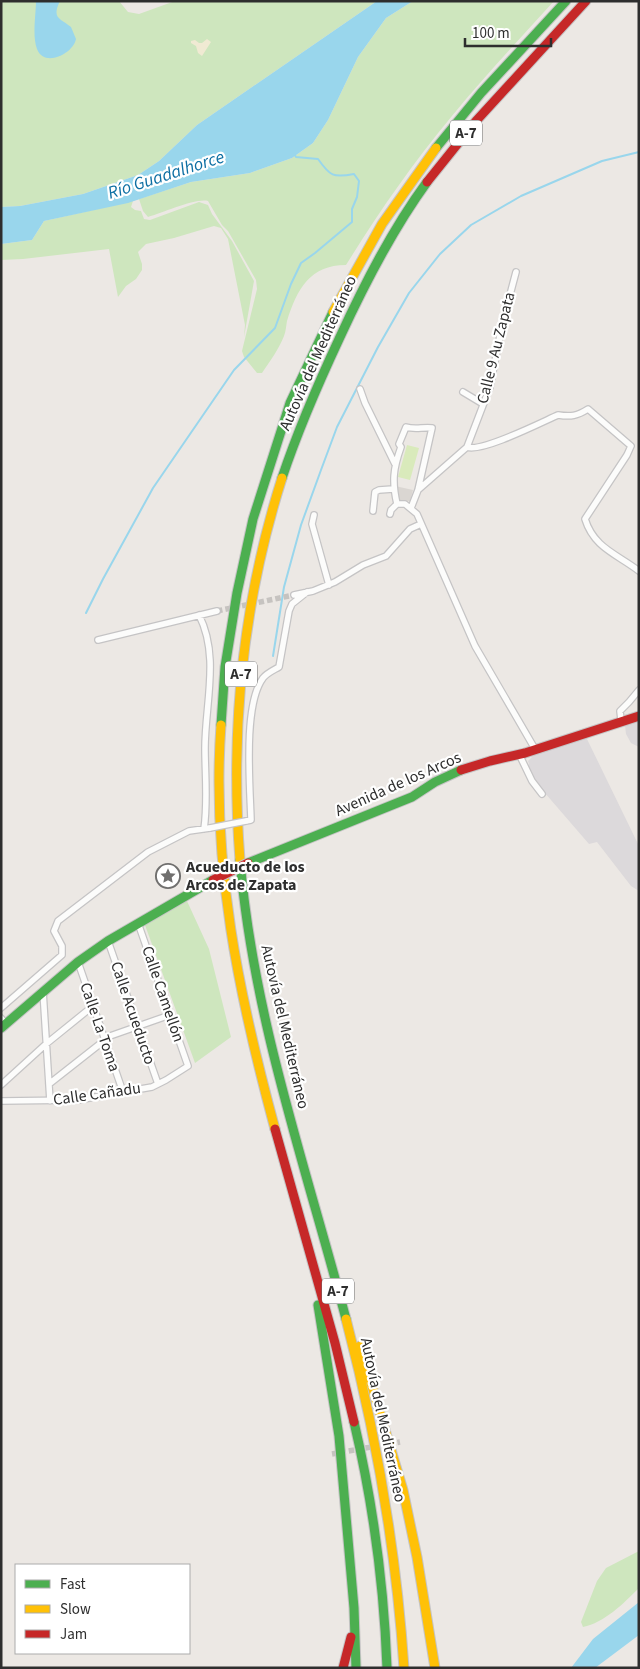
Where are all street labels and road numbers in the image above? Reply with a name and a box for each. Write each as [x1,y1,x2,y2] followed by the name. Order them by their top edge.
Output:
[450,120,482,146] road number: A-7
[274,272,362,434] street label: Autovía del Mediterráneo
[472,290,520,406] street label: Calle 9 Au Zapata
[225,662,257,686] road number: A-7
[332,746,465,822] street label: Avenida de los Arcos
[136,943,190,1045] street label: Calle Camellón
[255,943,315,1111] street label: Autovía del Mediterráneo
[105,959,161,1067] street label: Calle Acueducto
[74,979,126,1075] street label: Calle La Toma
[52,1077,142,1111] street label: Calle Cañadu
[322,1278,354,1304] road number: A-7
[355,1336,411,1504] street label: Autovía del Mediterráneo

